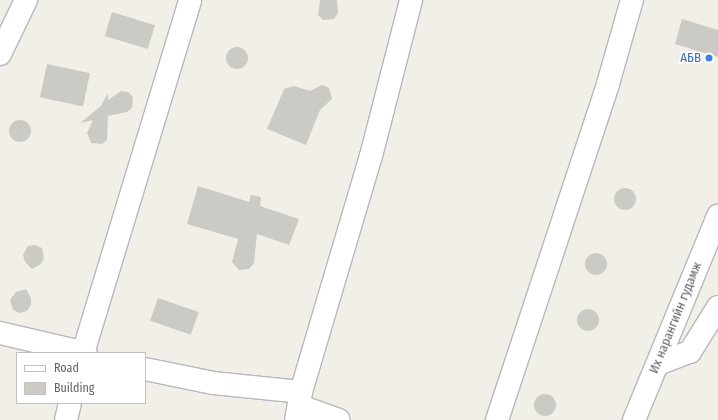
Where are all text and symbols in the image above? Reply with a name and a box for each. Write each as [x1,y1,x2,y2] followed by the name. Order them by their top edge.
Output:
[680,50,701,66] place label: АБВ
[704,53,714,63] marker: АБВ
[647,260,705,376] street label: Их нарангийн гудамж
[16,352,146,404] legend
[54,361,79,375] text: Road
[54,381,94,395] text: Building

